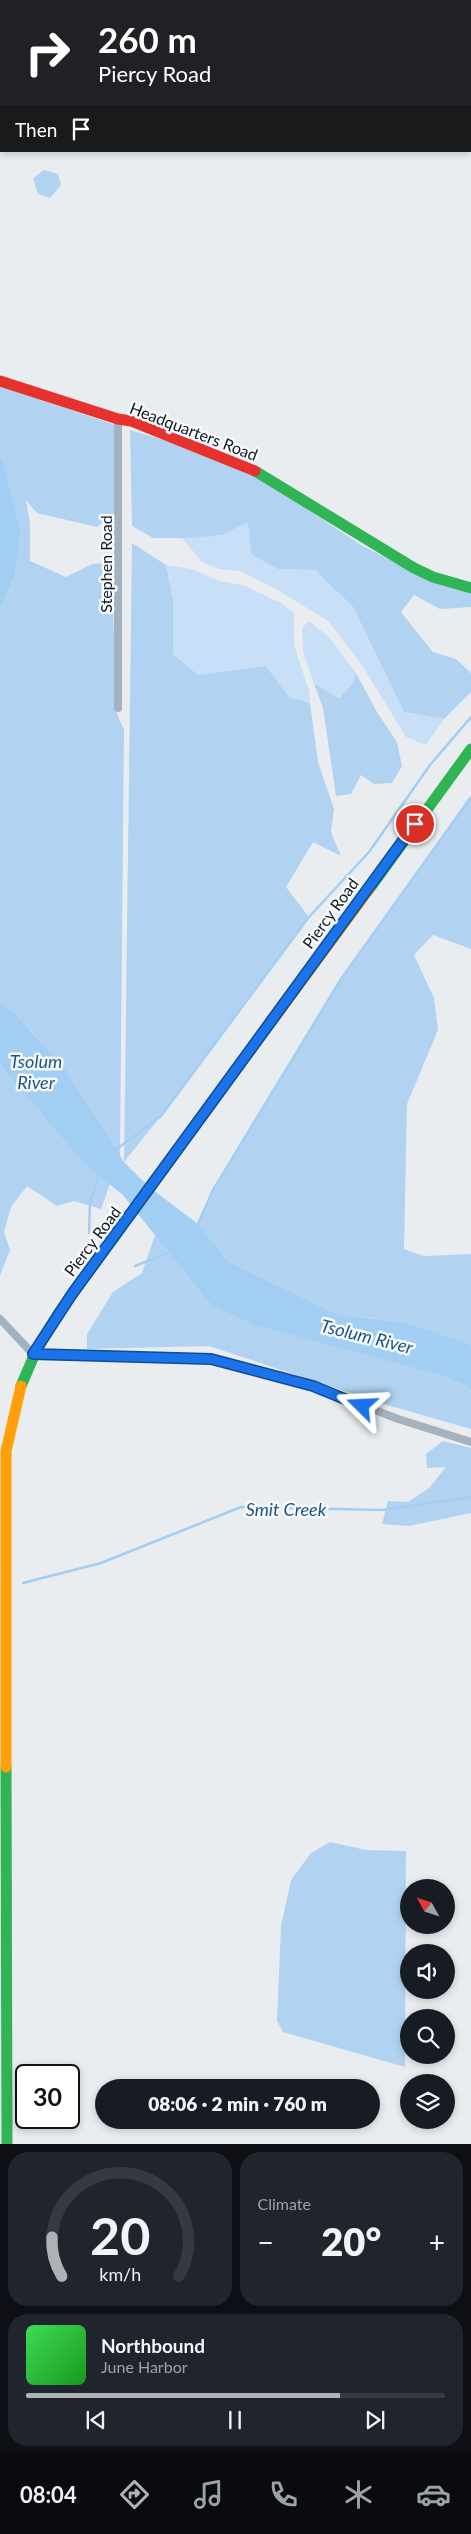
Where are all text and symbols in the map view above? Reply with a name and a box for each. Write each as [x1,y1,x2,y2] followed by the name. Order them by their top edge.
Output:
[98,18,197,60] text: 260 m
[15,20,80,85] icon: right
[98,60,211,87] text: Piercy Road
[67,115,95,143] icon: arrive
[15,118,57,141] text: Then
[127,398,261,464] street label: Headquarters Road
[96,515,115,613] street label: Stephen Road
[394,803,436,845] pin
[401,810,429,838] icon: arrive
[298,874,362,952] street label: Piercy Road
[10,1050,62,1093] water label: Tsolum River
[60,1202,124,1280] street label: Piercy Road
[319,1314,416,1358] water label: Tsolum River
[335,1379,387,1431] position arrow
[246,1498,327,1520] water label: Smit Creek
[400,1879,455,1934] north arrow
[400,1879,455,2129] map controls
[400,1944,455,1999] button: sound
[400,2009,455,2064] button: search
[15,2064,80,2129] speed limit sign: 30
[400,2074,455,2129] button: layers
[148,2092,327,2115] text: 08:06 · 2 min · 760 m
[258,2194,311,2213] text: Climate
[90,2204,150,2266] text: 20
[321,2218,381,2264] text: 20°
[258,2225,274,2259] text: −
[429,2225,445,2259] text: +
[99,2263,141,2285] text: km/h
[101,2334,205,2357] text: Northbound
[101,2357,188,2376] text: June Harbor
[82,2406,110,2434] icon: previous
[221,2406,249,2434] icon: pause
[361,2406,389,2434] icon: next
[117,2477,152,2512] icon: directions
[191,2477,226,2512] icon: music
[266,2477,301,2512] icon: phone
[341,2477,376,2512] icon: climate
[416,2477,451,2512] icon: car
[20,2481,77,2508] text: 08:04

